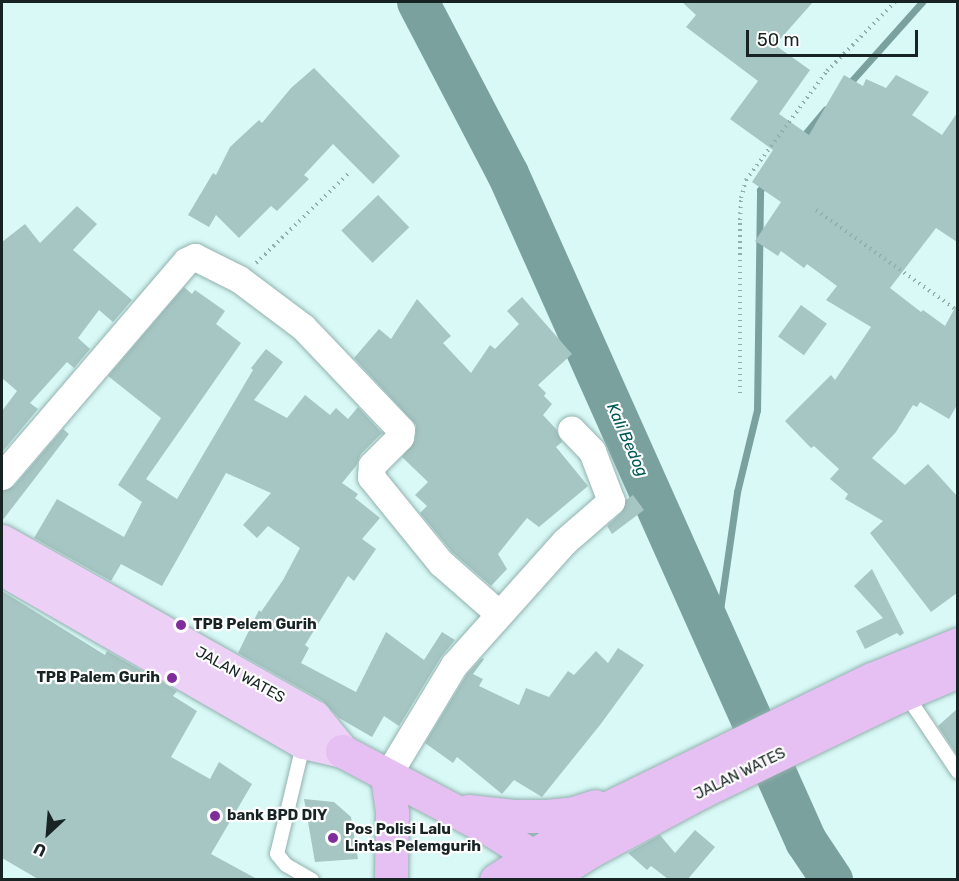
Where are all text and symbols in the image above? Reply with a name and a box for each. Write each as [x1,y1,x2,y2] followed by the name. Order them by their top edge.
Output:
[749,18,922,56] scale bar
[757,29,800,51] text: 50 m
[602,400,652,480] water label: Kali Bedog
[193,616,317,634] place label: TPB Pelem Gurih
[174,618,188,632] marker: TPB Pelem Gurih
[192,643,288,707] street label: JALAN WATES
[36,669,160,687] place label: TPB Palem Gurih
[165,671,179,685] marker: TPB Palem Gurih
[691,744,789,804] street label: JALAN WATES
[18,803,78,863] north arrow
[227,807,327,825] place label: bank BPD DIY
[208,809,222,823] marker: bank BPD DIY
[345,820,481,855] place label: Pos Polisi Lalu Lintas Pelemgurih
[326,831,340,845] marker: Pos Polisi Lalu Lintas Pelemgurih
[31,839,49,861] text: U

